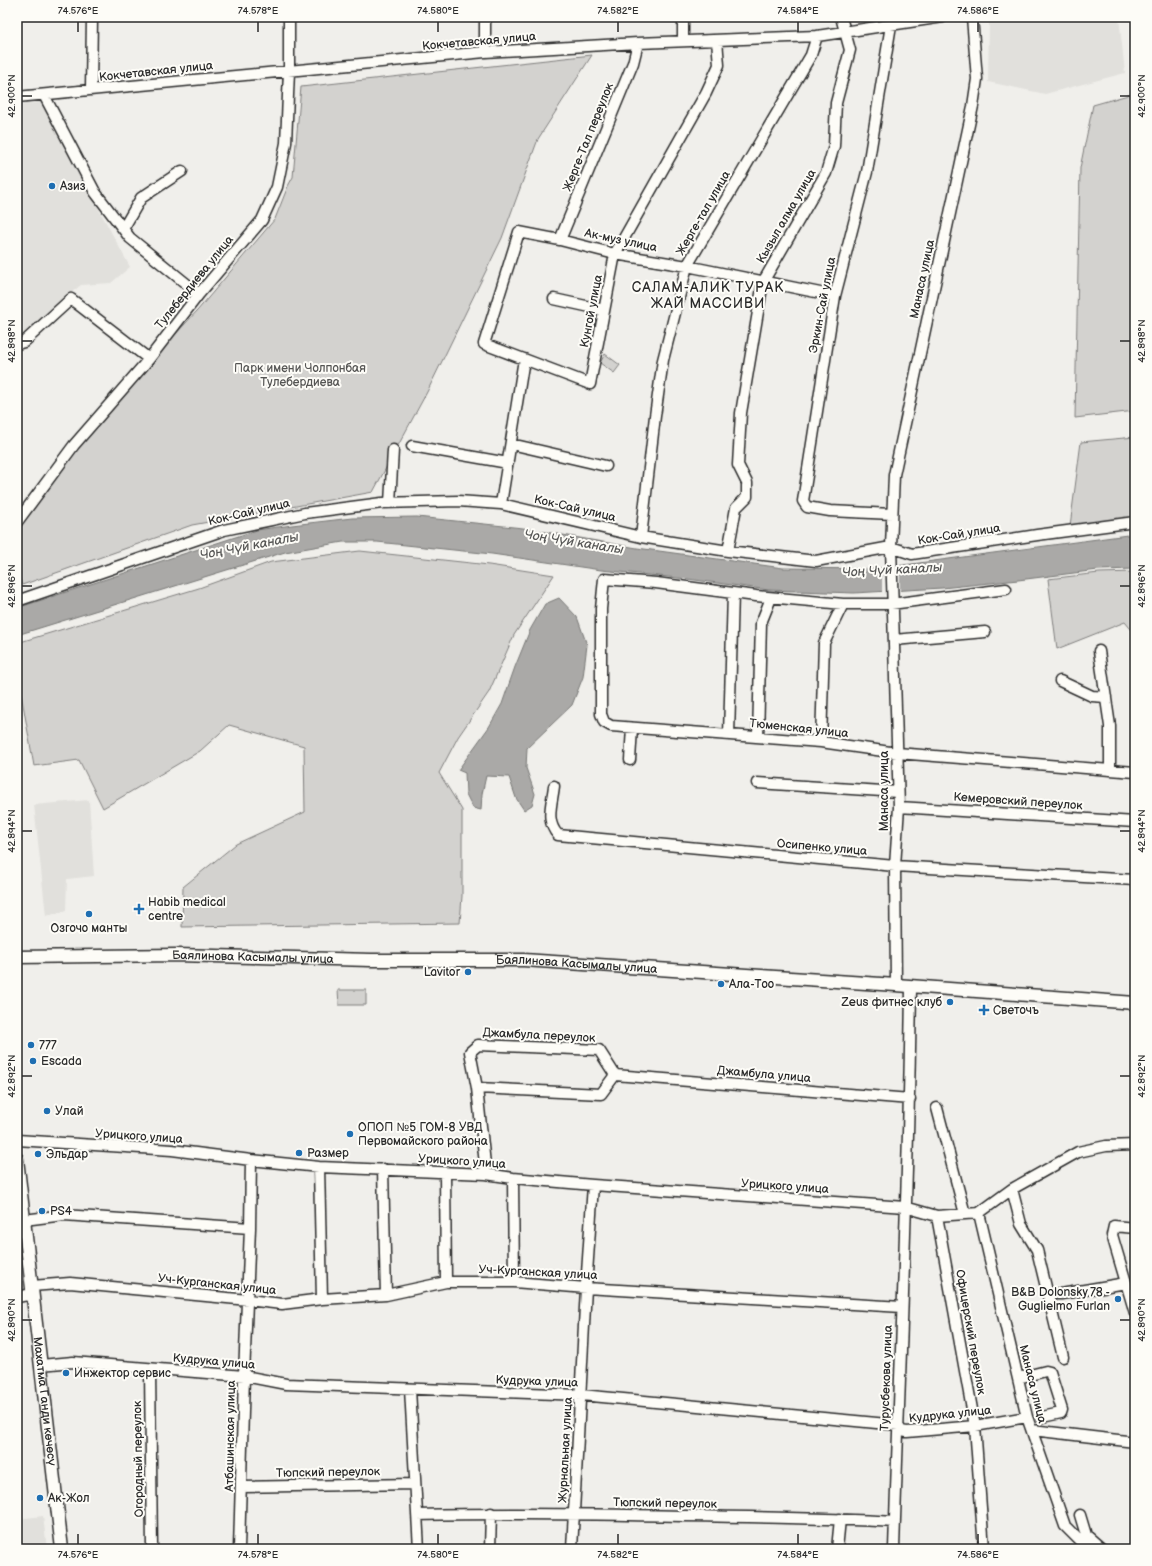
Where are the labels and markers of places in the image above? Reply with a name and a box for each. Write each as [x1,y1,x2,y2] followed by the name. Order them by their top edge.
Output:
[59,179,86,194] place label: Азиз
[47,181,57,191] marker: Азиз
[148,895,226,924] place label: Habib medical centre
[133,903,145,915] marker: Habib medical centre
[84,909,94,919] marker: Озгочо манты
[51,921,127,936] place label: Озгочо манты
[424,965,461,980] place label: Lavitor
[463,967,473,977] marker: Lavitor
[728,977,774,992] place label: Ала-Тоо
[716,979,726,989] marker: Ала-Тоо
[840,995,942,1010] place label: Zeus фитнес клуб
[945,997,955,1007] marker: Zeus фитнес клуб
[993,1003,1039,1018] place label: Светочъ
[978,1004,990,1016] marker: Светочъ
[39,1038,57,1053] place label: 777
[26,1040,36,1050] marker: 777
[41,1054,82,1069] place label: Escada
[28,1056,38,1066] marker: Escada
[55,1104,84,1119] place label: Улай
[42,1106,52,1116] marker: Улай
[358,1120,488,1149] place label: ОПОП №5 ГОМ-8 УВД Первомайского района
[345,1129,355,1139] marker: ОПОП №5 ГОМ-8 УВД Первомайского района
[307,1146,349,1161] place label: Размер
[46,1147,88,1162] place label: Эльдар
[294,1148,304,1158] marker: Размер
[33,1149,43,1159] marker: Эльдар
[50,1204,73,1219] place label: PS4
[37,1206,47,1216] marker: PS4
[1011,1285,1110,1314] place label: B&B Dolonsky 78 - Guglielmo Furlan
[1113,1294,1123,1304] marker: B&B Dolonsky 78 - Guglielmo Furlan
[74,1366,171,1381] place label: Инжектор сервис
[61,1368,71,1378] marker: Инжектор сервис
[47,1491,90,1506] place label: Ак-Жол
[35,1493,45,1503] marker: Ак-Жол

